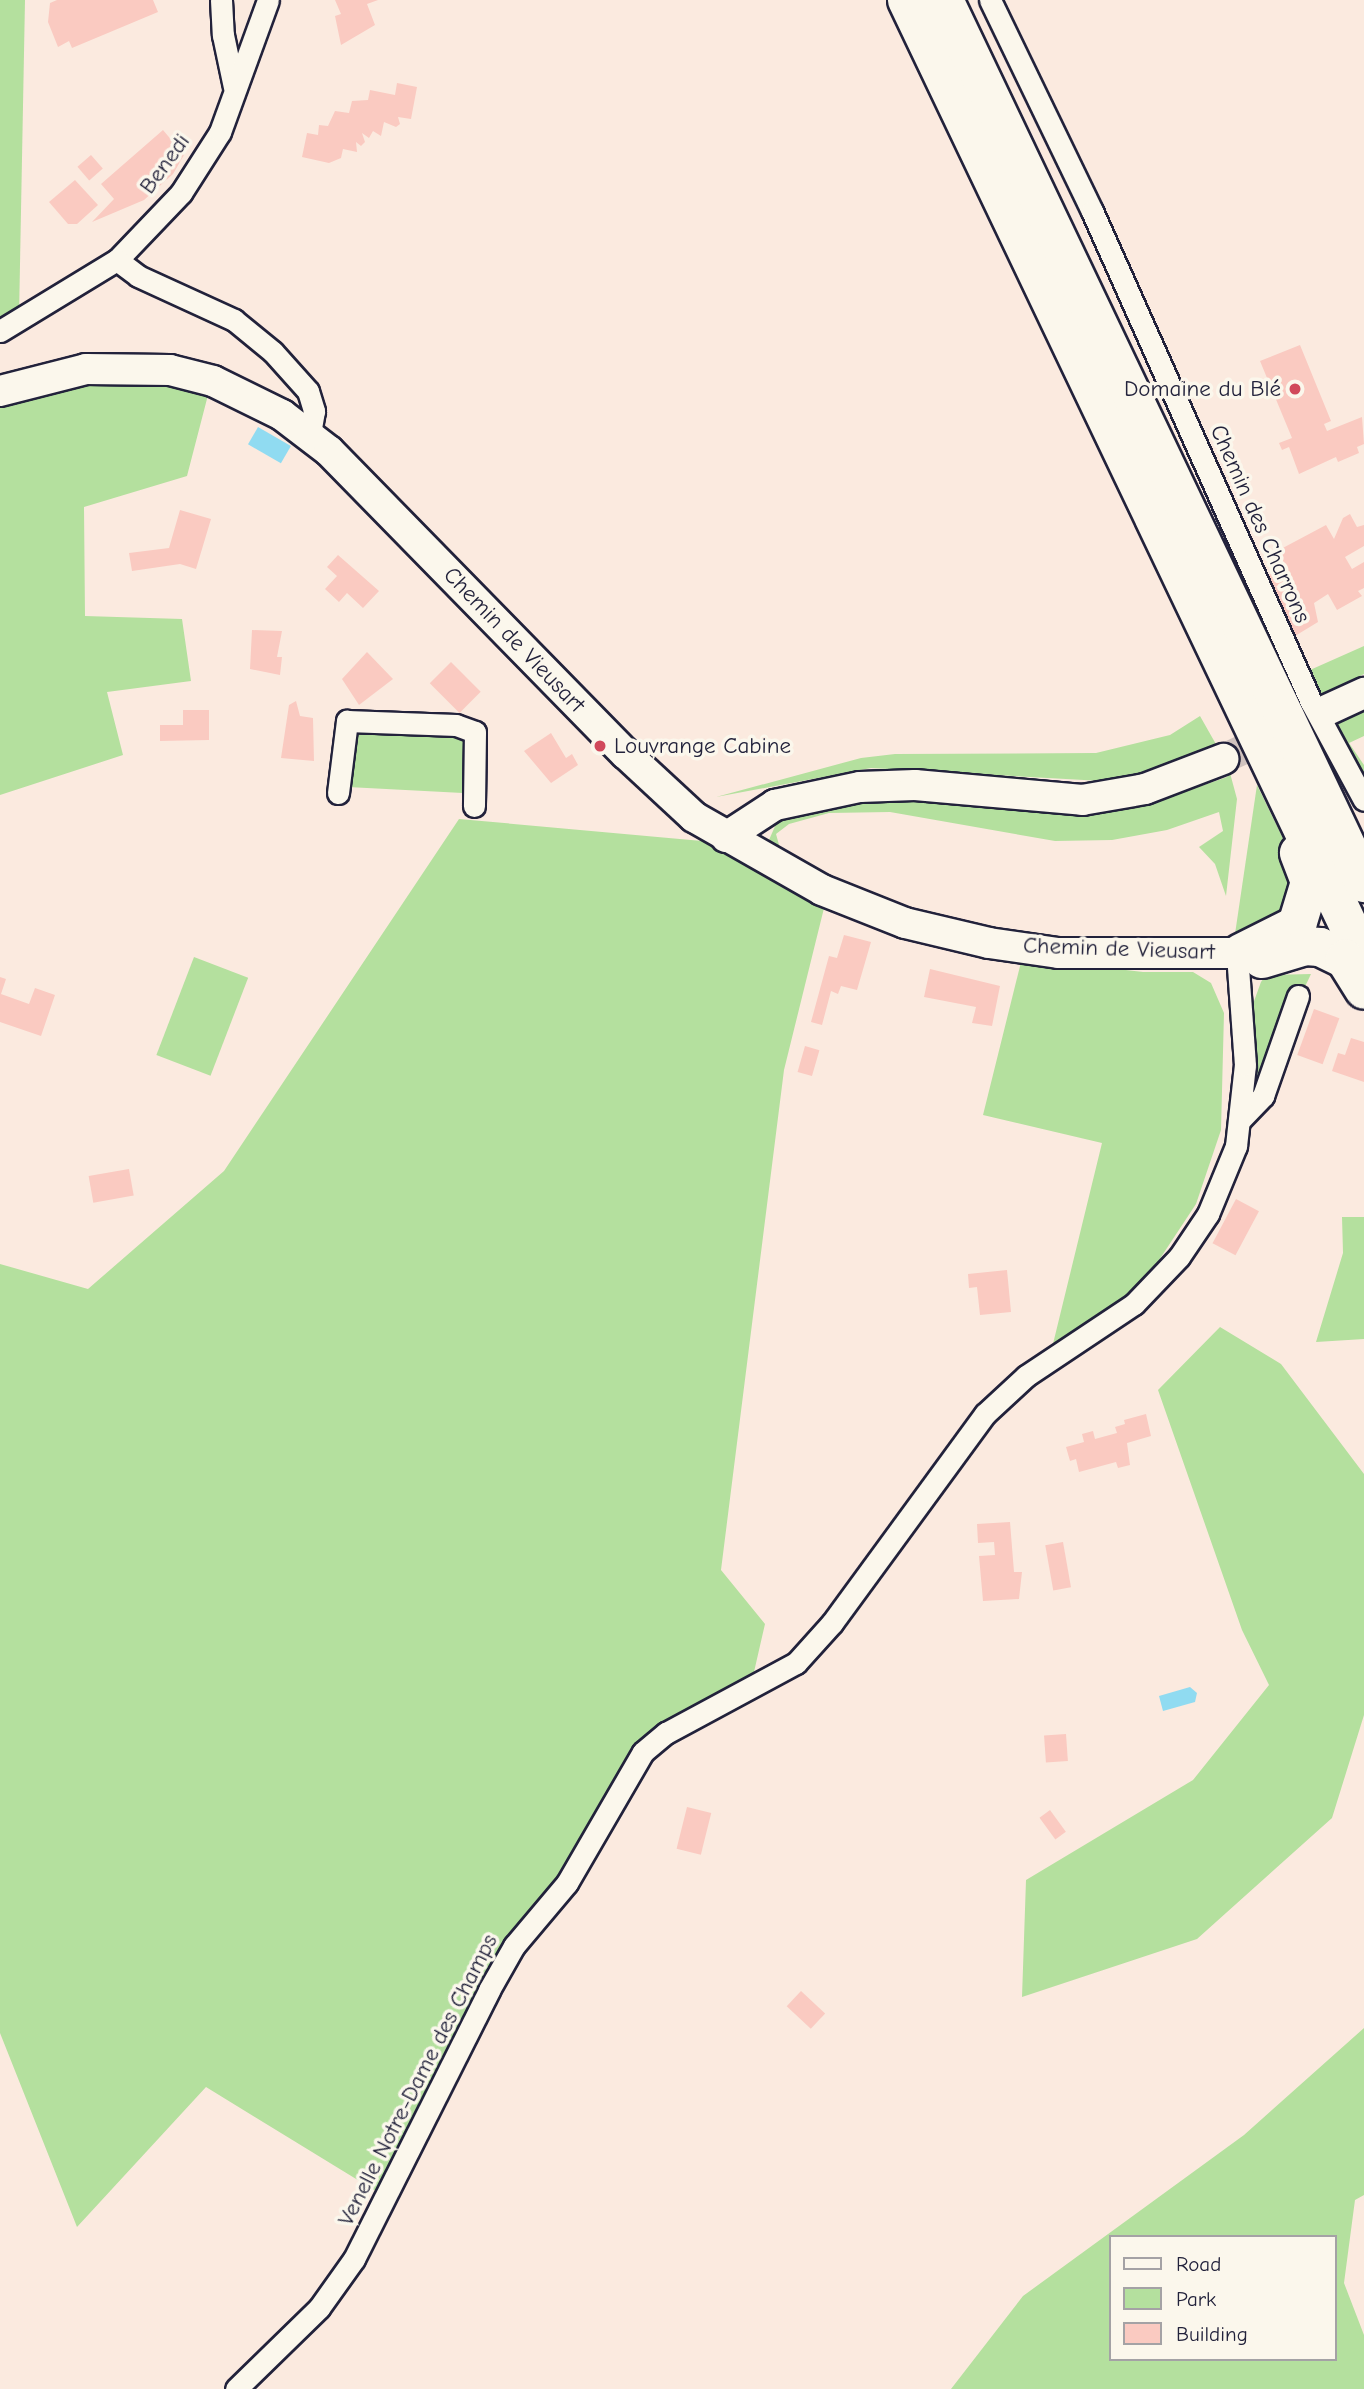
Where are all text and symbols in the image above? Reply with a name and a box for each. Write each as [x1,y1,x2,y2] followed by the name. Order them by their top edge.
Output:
[134,129,196,199] street label: Benedi
[1124,375,1281,403] place label: Domaine du Blé
[1287,381,1303,397] marker: Domaine du Blé
[1204,421,1316,627] street label: Chemin des Charrons
[437,561,591,719] street label: Chemin de Vieusart
[614,732,791,760] place label: Louvrange Cabine
[592,738,608,754] marker: Louvrange Cabine
[1023,932,1215,966] street label: Chemin de Vieusart
[332,1930,504,2230] street label: Venelle Notre-Dame des Champs
[1108,2235,1336,2361] legend
[1176,2252,1221,2276] text: Road
[1176,2287,1216,2311] text: Park
[1176,2322,1248,2346] text: Building

